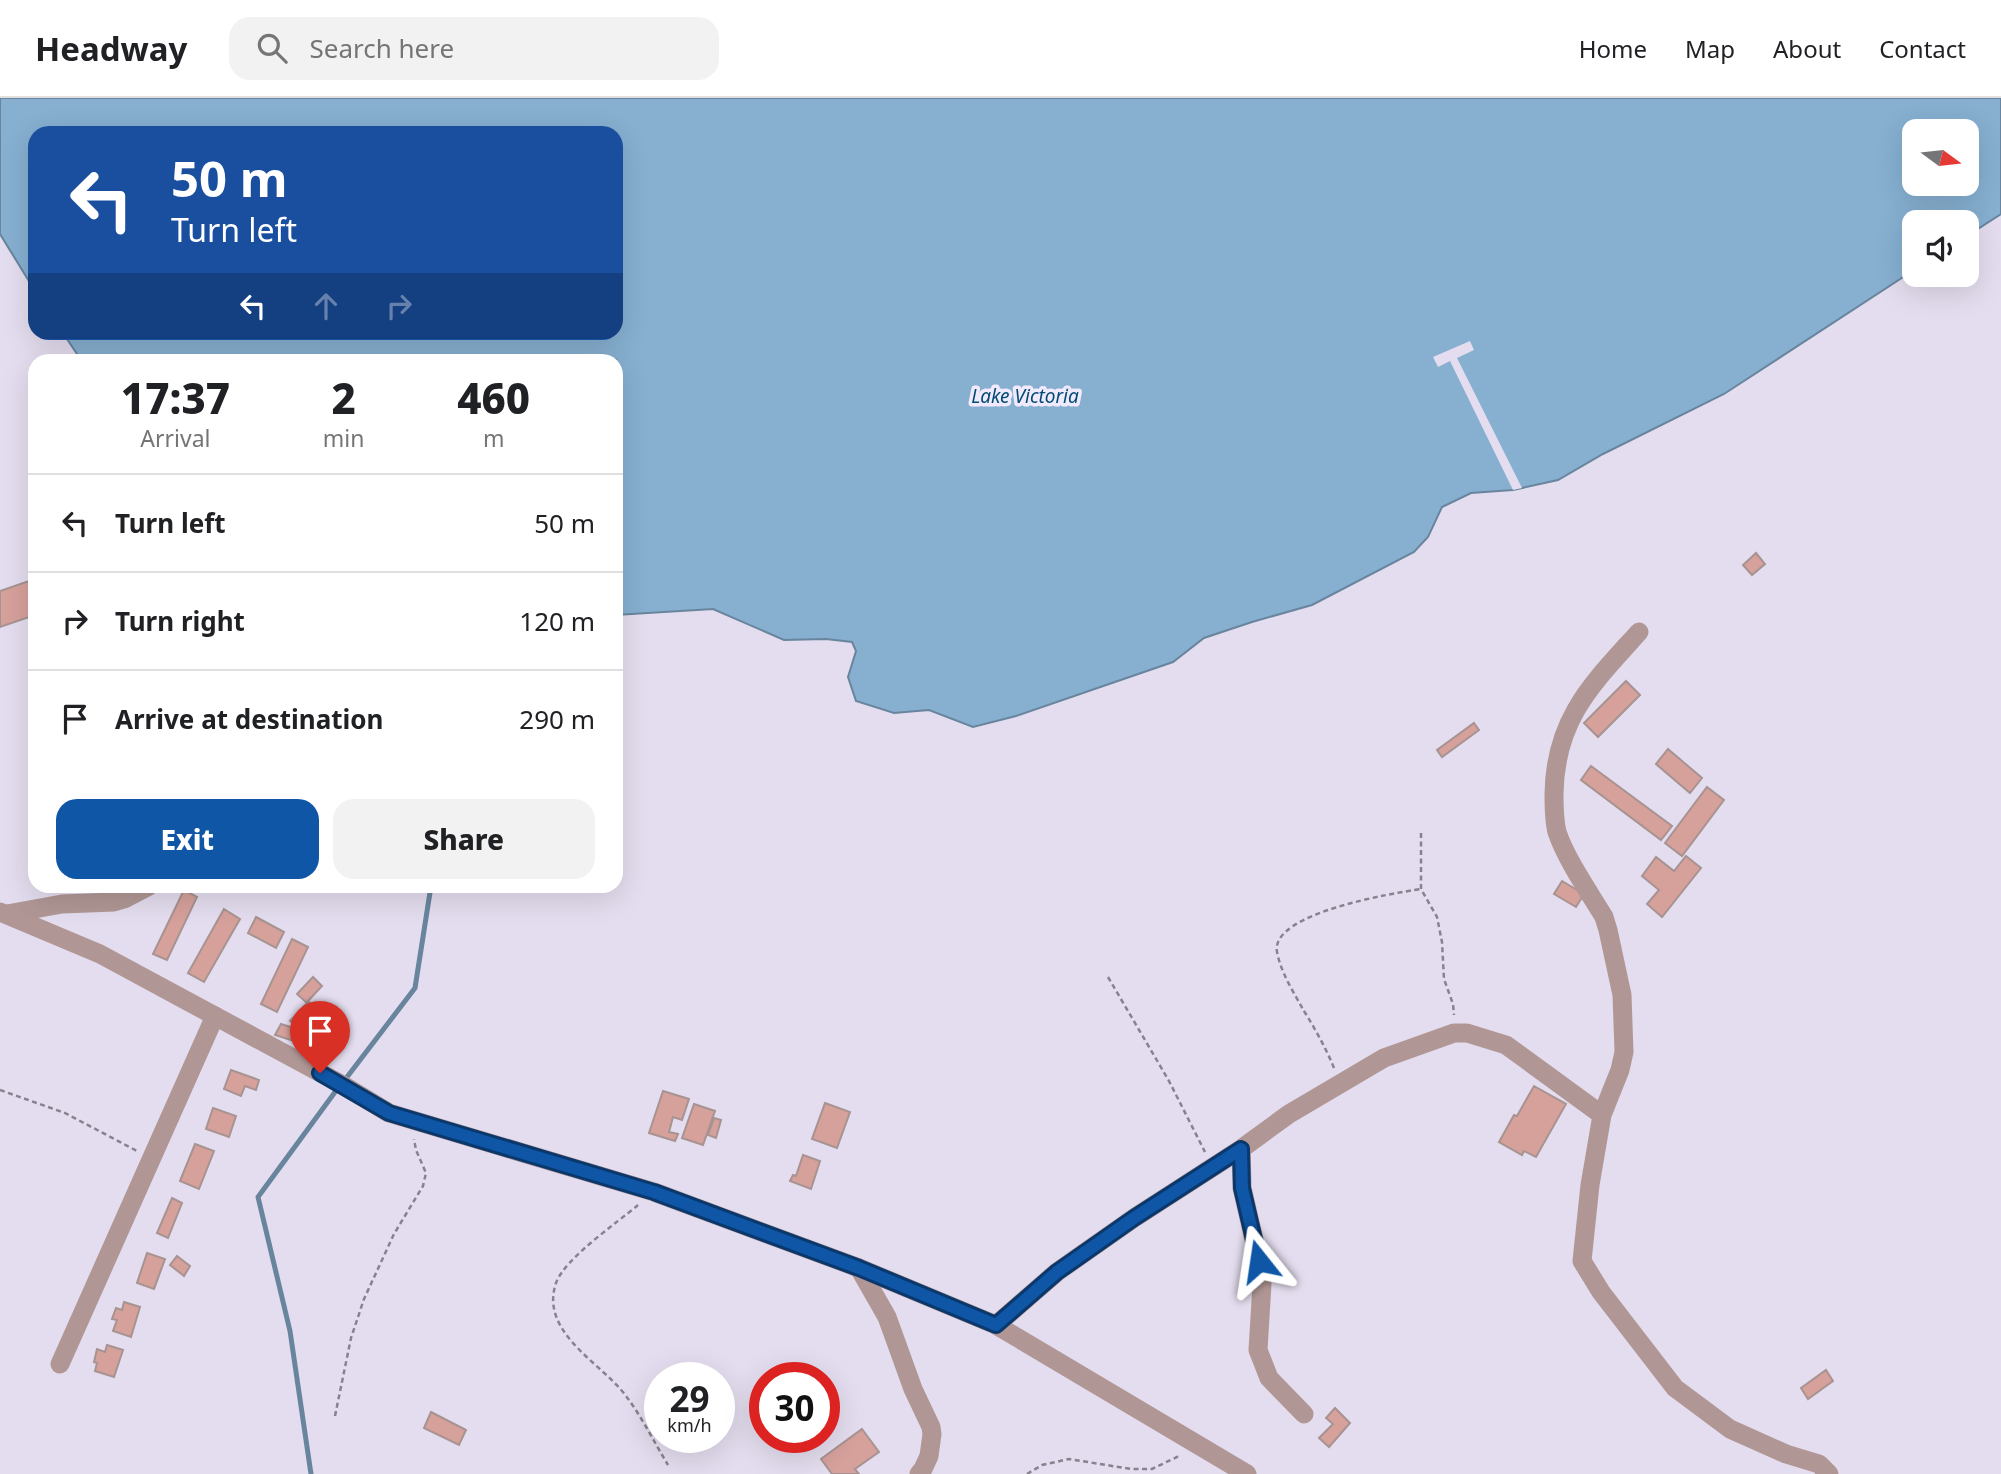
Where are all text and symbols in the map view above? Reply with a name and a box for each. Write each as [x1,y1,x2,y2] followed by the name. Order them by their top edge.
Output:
[229,17,719,80] search box
[35,26,187,71] text: Headway
[253,29,291,67] icon: search
[309,30,454,66] text: Search here
[1579,32,1647,65] text: Home
[1685,32,1735,65] text: Map
[1773,32,1841,65] text: About
[1879,32,1966,65] text: Contact
[1902,119,1979,196] north arrow
[1902,119,1979,287] map controls
[171,145,288,211] text: 50 m
[56,154,147,245] icon: left
[171,208,297,251] text: Turn left
[1902,210,1979,287] button: sound
[234,287,272,325] icon: left
[307,287,345,325] icon: ahead
[380,287,418,325] icon: right
[121,369,230,426] text: 17:37
[331,369,356,426] text: 2
[457,369,530,426] text: 460
[971,383,1079,409] water label: Lake Victoria
[140,422,210,454] text: Arrival
[323,422,364,454] text: min
[483,422,504,454] text: m
[56,504,94,542] icon: left
[115,505,226,541] text: Turn left
[534,505,595,541] text: 50 m
[56,602,94,640] icon: right
[115,603,245,639] text: Turn right
[519,603,595,639] text: 120 m
[56,700,94,738] icon: arrive
[115,701,384,737] text: Arrive at destination
[519,701,595,737] text: 290 m
[56,799,319,879] button: Exit
[333,799,595,879] button: Share
[290,1001,350,1073] pin
[301,1012,339,1050] icon: arrive
[1222,1224,1296,1298] position arrow
[749,1362,840,1453] speed limit sign: 30
[669,1375,710,1422] text: 29
[667,1413,712,1437] text: km/h

